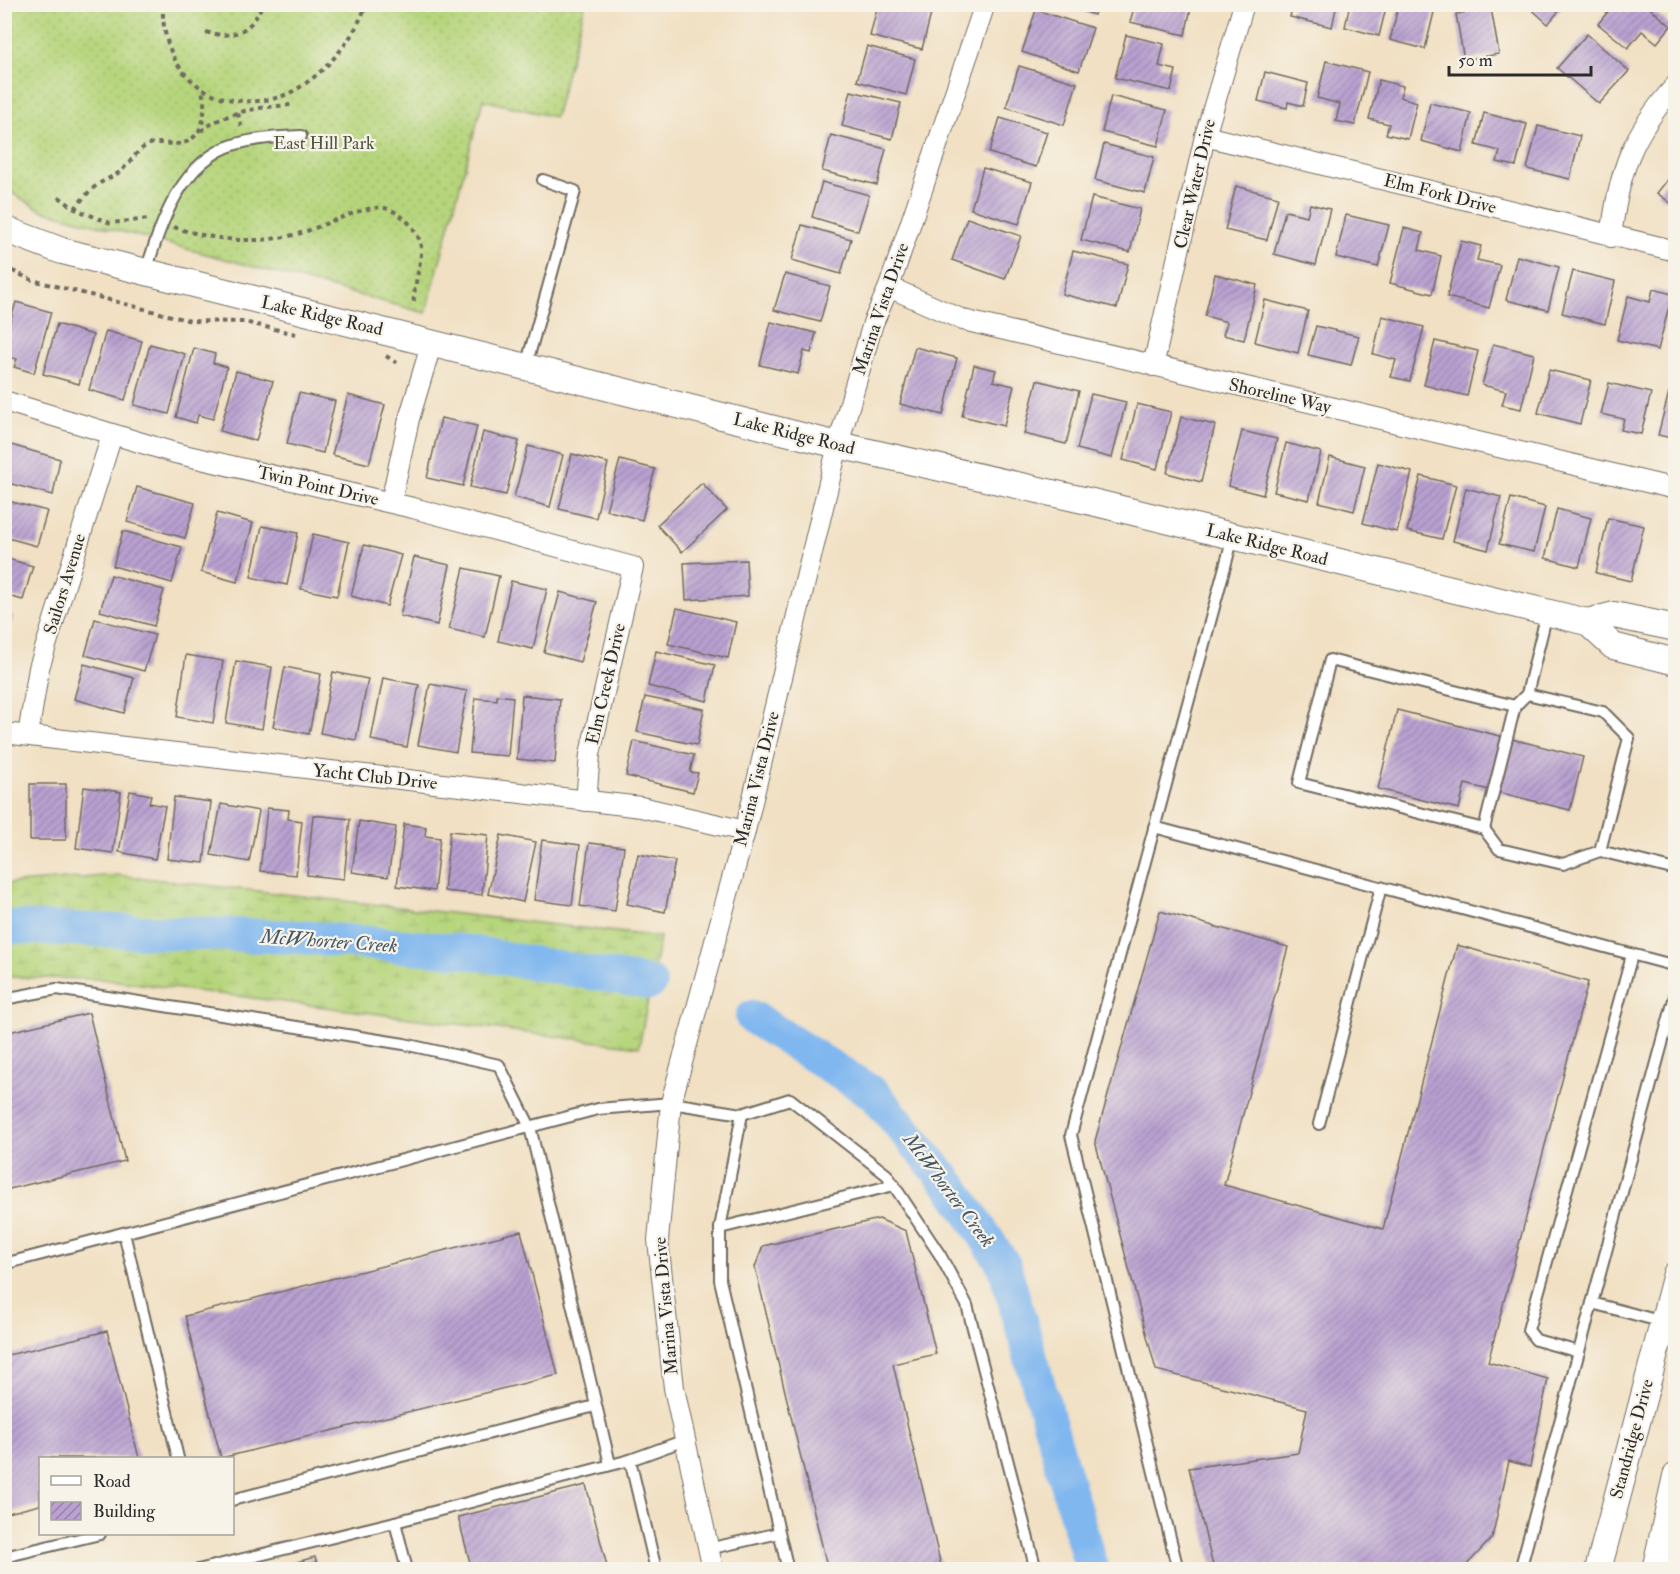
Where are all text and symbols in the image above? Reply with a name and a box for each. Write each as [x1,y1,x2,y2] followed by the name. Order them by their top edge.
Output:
[1449,39,1592,77] scale bar
[1458,49,1493,72] text: 50 m
[1169,116,1221,251] street label: Clear Water Drive
[273,132,375,155] park label: East Hill Park
[1381,169,1499,219] street label: Elm Fork Drive
[848,239,915,378] street label: Marina Vista Drive
[259,291,385,341] street label: Lake Ridge Road
[1227,373,1334,419] street label: Shoreline Way
[731,408,857,460] street label: Lake Ridge Road
[255,461,381,511] street label: Twin Point Drive
[1204,519,1330,571] street label: Lake Ridge Road
[39,530,91,637] street label: Sailors Avenue
[581,621,631,747] street label: Elm Creek Drive
[729,709,785,849] street label: Marina Vista Drive
[312,759,439,795] street label: Yacht Club Drive
[259,924,398,958] water label: McWhorter Creek
[897,1127,1000,1252] water label: McWhorter Creek
[648,1236,683,1376] street label: Marina Vista Drive
[1605,1376,1659,1501] street label: Standridge Drive
[39,1457,234,1535] legend
[93,1470,131,1493] text: Road
[93,1500,156,1523] text: Building

